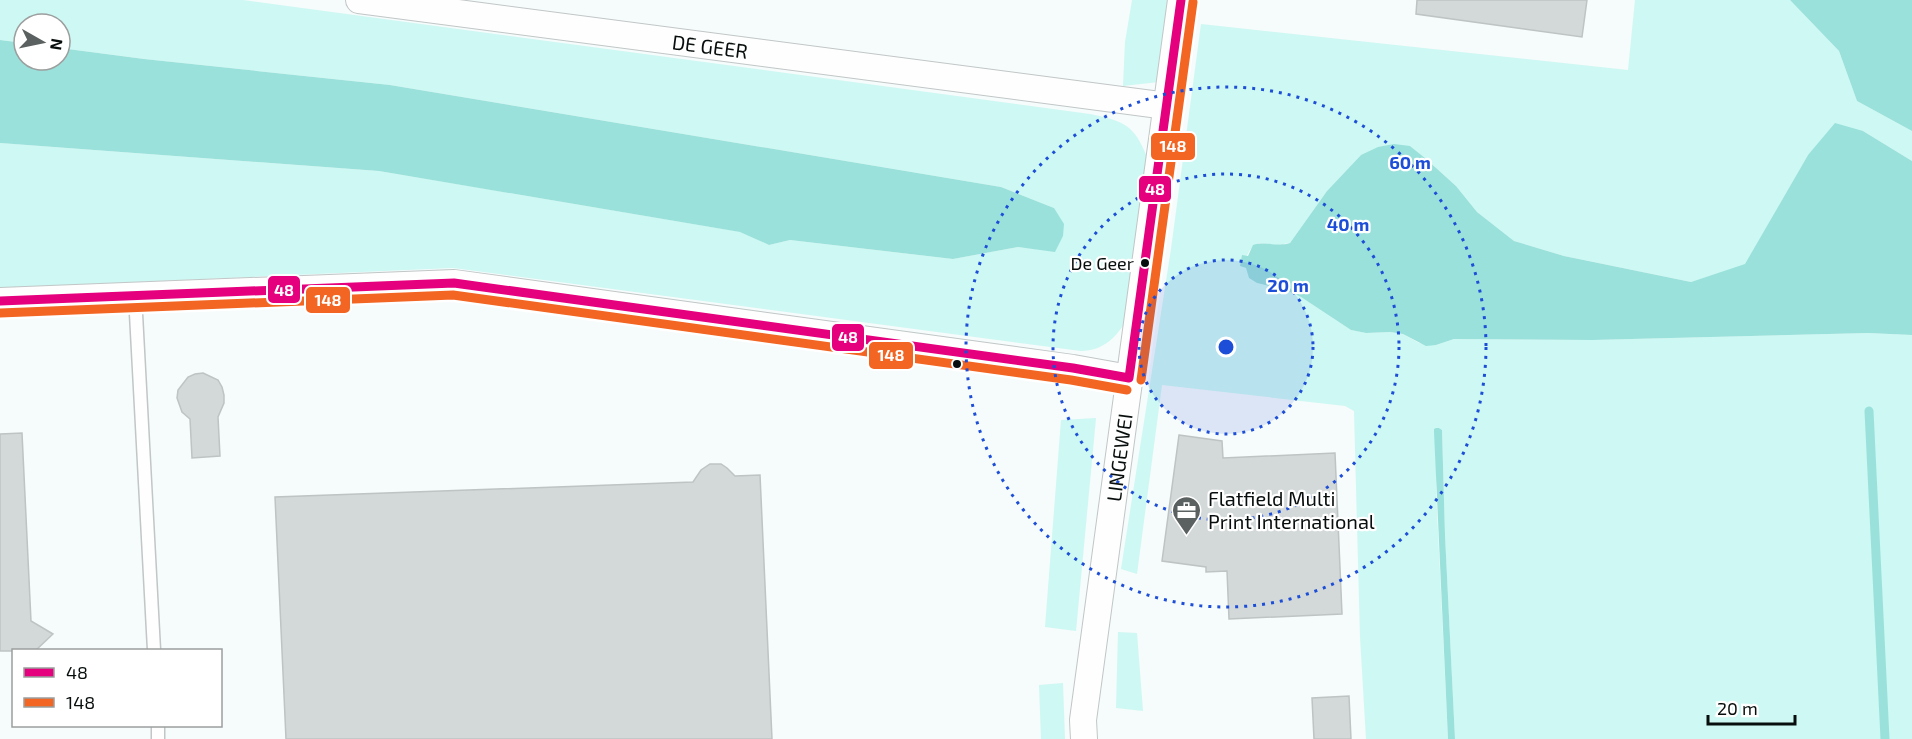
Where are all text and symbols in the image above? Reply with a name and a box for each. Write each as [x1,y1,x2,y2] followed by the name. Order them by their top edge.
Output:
[12,12,72,72] north arrow
[671,29,749,63] street label: DE GEER
[47,37,68,52] text: N
[1150,132,1196,161] line badge: 148
[1159,136,1187,155] text: 148
[1389,151,1431,173] text: 60 m
[1138,175,1172,203] line badge: 48
[1145,179,1165,198] text: 48
[1327,213,1369,235] text: 40 m
[1071,252,1134,274] place label: De Geer
[1139,257,1151,269] marker: De Geer
[1267,274,1309,296] text: 20 m
[267,275,301,304] line badge: 48
[274,280,294,299] text: 48
[305,286,351,314] line badge: 148
[314,290,342,309] text: 148
[831,323,865,352] line badge: 48
[838,327,858,346] text: 48
[1216,337,1236,357] centre of rings
[868,341,914,370] line badge: 148
[877,345,905,364] text: 148
[951,358,963,370] unlabelled marker
[1101,412,1137,503] street label: LINGEWEI
[1208,486,1375,533] place label: Flatfield Multi Print International
[1171,494,1203,536] office icon: Flatfield Multi Print International
[12,649,222,727] legend
[66,661,88,683] text: 48
[1708,688,1795,726] scale bar
[66,691,95,713] text: 148
[1717,697,1758,719] text: 20 m

